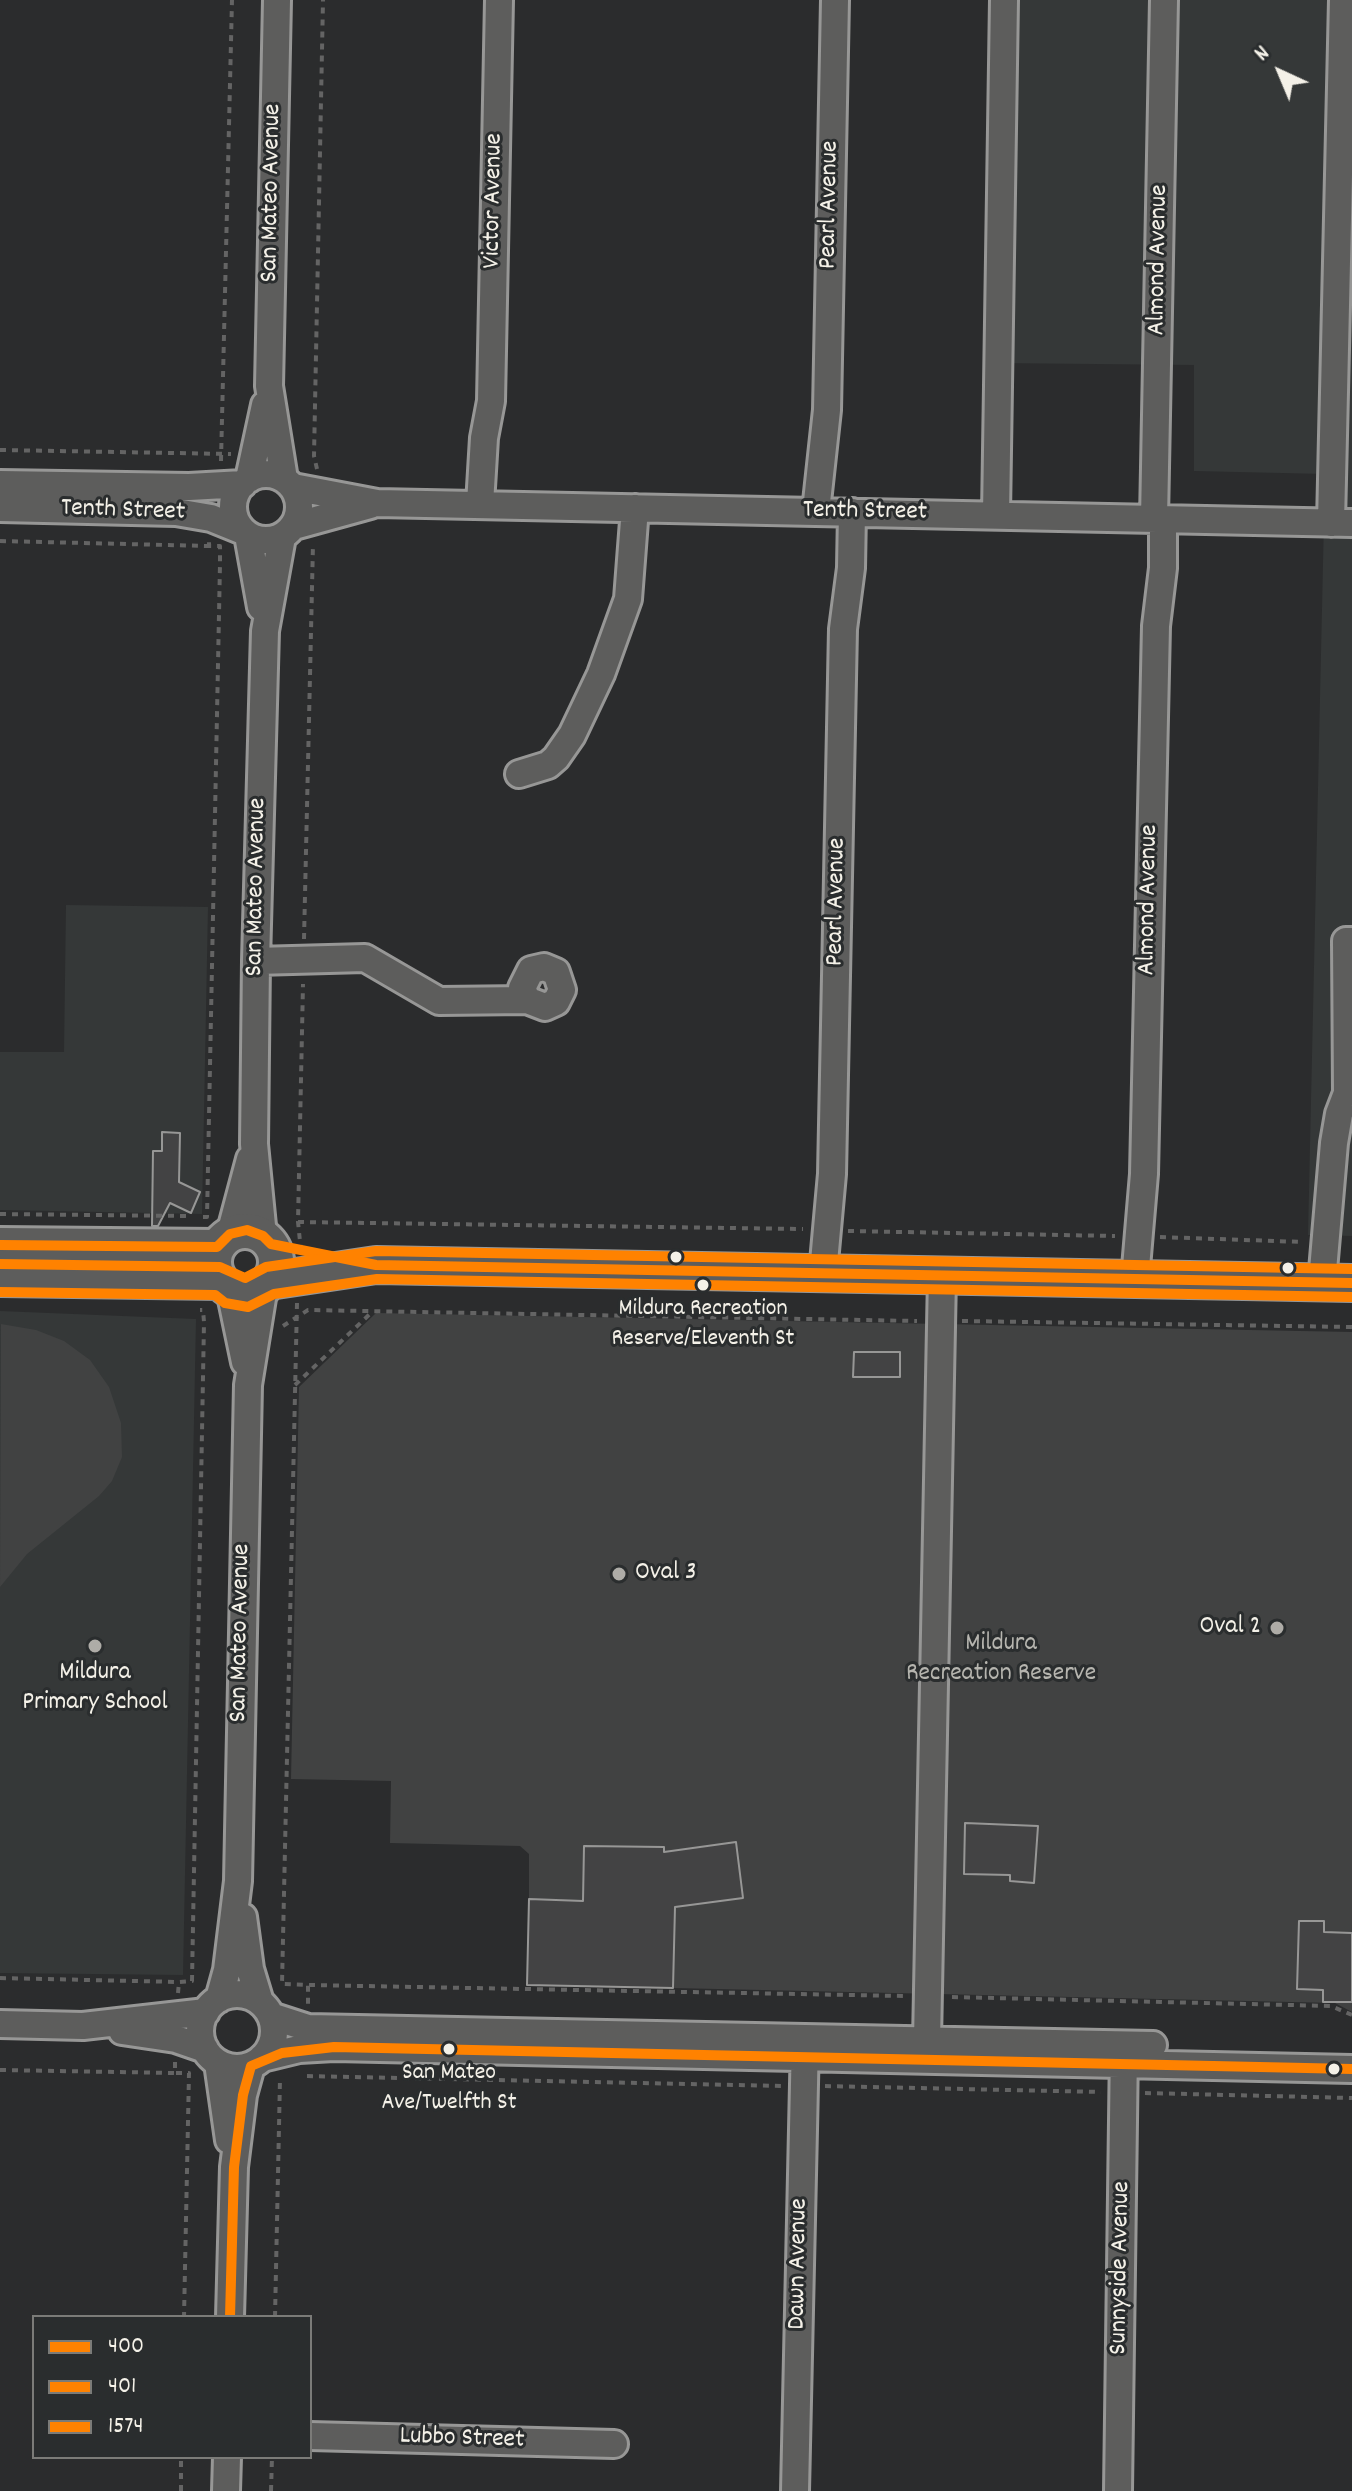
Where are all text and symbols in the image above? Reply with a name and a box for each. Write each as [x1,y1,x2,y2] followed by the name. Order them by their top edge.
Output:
[1240,32,1320,112] north arrow
[1248,39,1278,69] text: N
[256,103,290,283] street label: San Mateo Avenue
[478,133,512,269] street label: Victor Avenue
[814,141,848,269] street label: Pearl Avenue
[1143,184,1177,336] street label: Almond Avenue
[60,494,186,530] street label: Tenth Street
[802,496,928,530] street label: Tenth Street
[241,797,275,977] street label: San Mateo Avenue
[1133,824,1167,976] street label: Almond Avenue
[821,838,855,966] street label: Pearl Avenue
[668,1249,684,1265] unlabelled marker
[1280,1260,1296,1276] unlabelled marker
[695,1277,711,1293] marker: Mildura Recreation Reserve/Eleventh St
[612,1297,794,1353] place label: Mildura Recreation Reserve/Eleventh St
[225,1543,259,1723] street label: San Mateo Avenue
[635,1558,697,1590] place label: Oval 3
[610,1565,628,1583] marker: Oval 3
[1200,1612,1261,1644] place label: Oval 2
[1268,1619,1286,1637] marker: Oval 2
[906,1629,1096,1690] park label: Mildura Recreation Reserve
[86,1637,104,1655] marker: Mildura Primary School
[22,1658,168,1720] place label: Mildura Primary School
[441,2041,457,2057] marker: San Mateo Ave/Twelfth St
[381,2061,517,2117] place label: San Mateo Ave/Twelfth St
[1326,2061,1342,2077] unlabelled marker
[1105,2181,1139,2355] street label: Sunnyside Avenue
[783,2198,817,2330] street label: Dawn Avenue
[32,2315,312,2459] legend
[108,2330,144,2364] text: 400
[108,2370,136,2404] text: 401
[108,2410,144,2444] text: 1574
[399,2422,525,2458] street label: Lubbo Street

